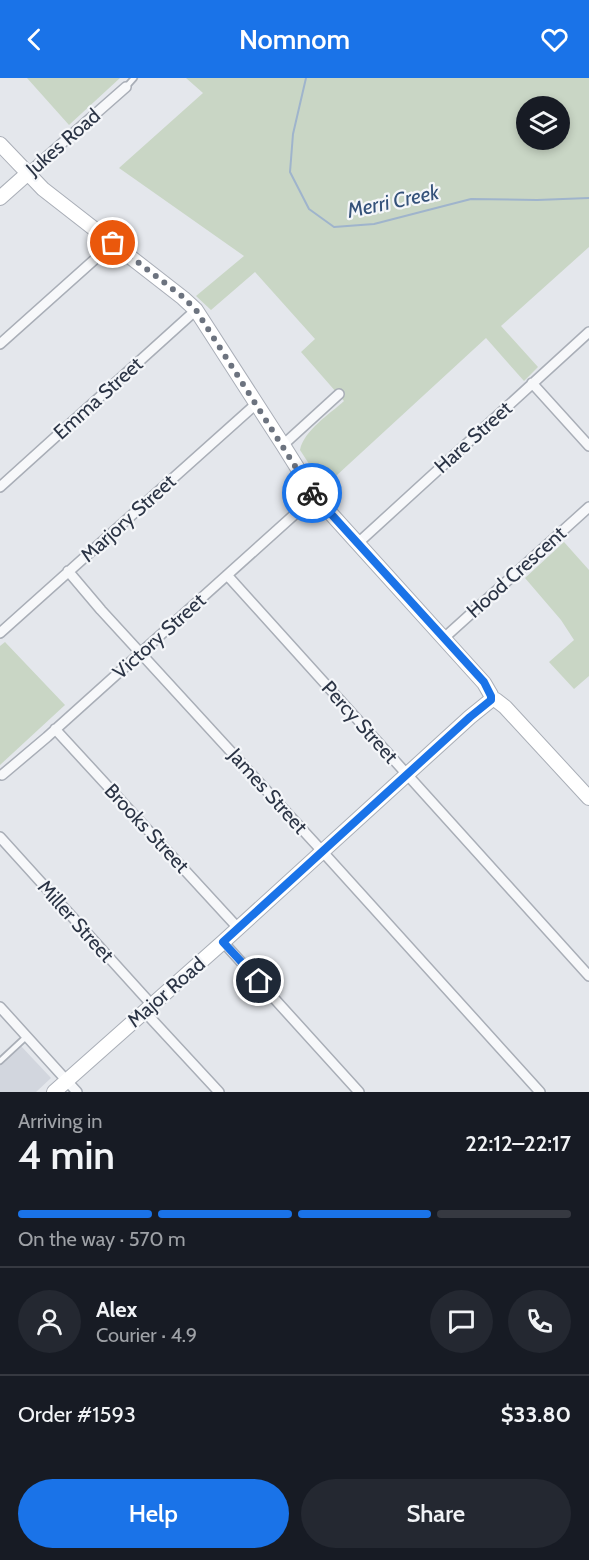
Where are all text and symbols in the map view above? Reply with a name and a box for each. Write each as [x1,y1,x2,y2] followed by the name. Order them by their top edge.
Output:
[18,23,51,56] icon: back
[239,23,350,56] text: Nomnom
[538,23,571,56] icon: heart
[516,96,570,150] map controls
[516,96,570,150] button: layers
[20,103,105,181] street label: Jukes Road
[344,179,442,223] water label: Merri Creek
[87,217,138,268] pin
[96,226,129,259] icon: bag
[49,352,148,444] street label: Emma Street
[429,396,517,478] street label: Hare Street
[282,463,342,523] courier
[76,469,181,567] street label: Marjory Street
[296,477,329,510] icon: bike
[461,521,571,623] street label: Hood Crescent
[108,588,210,684] street label: Victory Street
[317,676,403,768] street label: Percy Street
[223,743,313,839] street label: James Street
[100,778,194,878] street label: Brooks Street
[33,875,119,967] street label: Miller Street
[122,952,210,1032] street label: Major Road
[233,955,284,1006] pin
[242,964,275,997] icon: home
[18,1109,102,1133] text: Arriving in
[465,1130,571,1157] text: 22:12–22:17
[18,1131,115,1179] text: 4 min
[18,1227,185,1251] text: On the way · 570 m
[18,1290,81,1353] button: person
[430,1290,493,1353] button: chat
[508,1290,571,1353] button: phone
[96,1296,137,1323] text: Alex
[96,1323,197,1347] text: Courier · 4.9
[18,1401,136,1428] text: Order #1593
[501,1401,571,1428] text: $33.80
[18,1479,289,1548] button: Help
[301,1479,571,1548] button: Share

